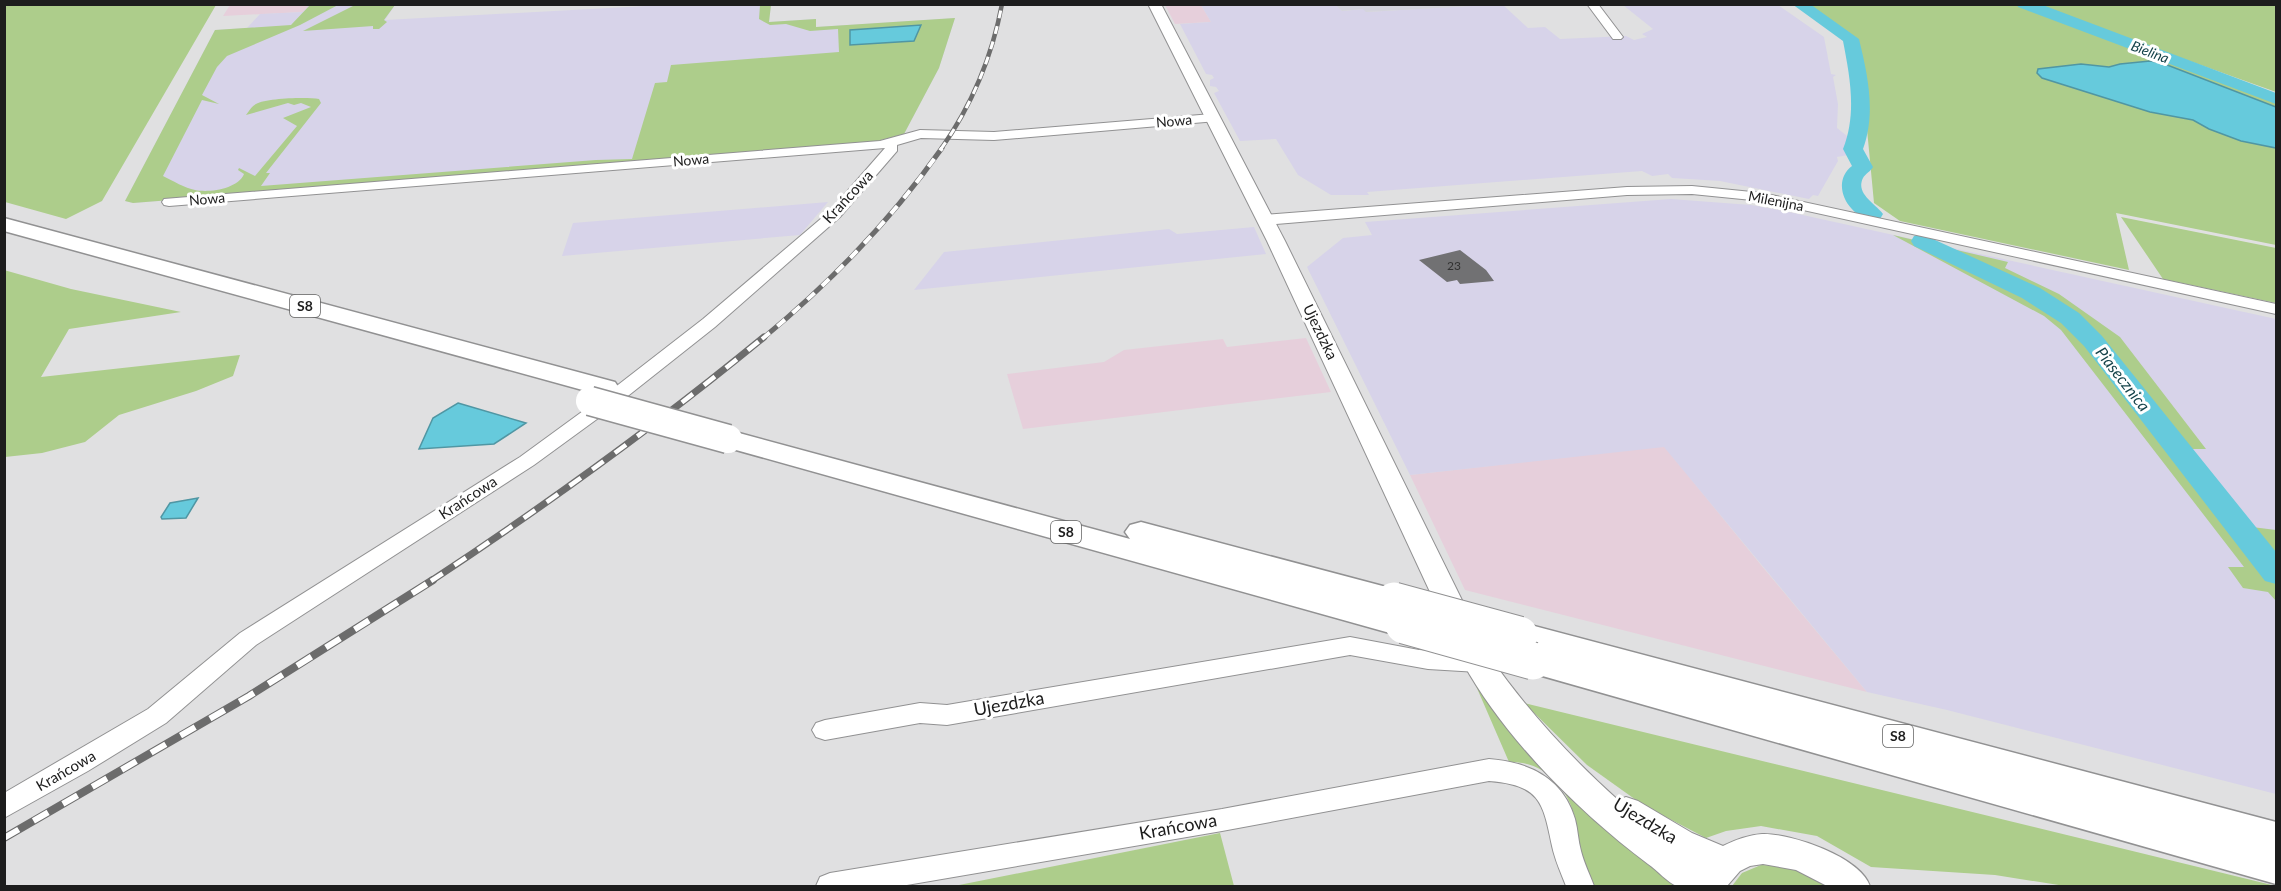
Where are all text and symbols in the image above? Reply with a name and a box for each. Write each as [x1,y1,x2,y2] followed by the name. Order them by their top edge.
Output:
[2129,37,2172,66] water label: Bielina
[1155,110,1193,131] street label: Nowa
[672,149,710,170] street label: Nowa
[818,166,876,226] street label: Krańcowa
[1747,187,1805,214] street label: Milenijna
[188,188,226,209] street label: Nowa
[1447,258,1461,273] house number: 23
[290,295,320,317] road number: S8
[1300,301,1342,362] street label: Ujezdzka
[2092,343,2154,415] water label: Piasecznica
[435,472,500,523] street label: Krańcowa
[1051,521,1081,543] road number: S8
[972,686,1046,720] street label: Ujezdzka
[1883,725,1913,747] road number: S8
[33,746,98,794] street label: Krańcowa
[1609,792,1682,848] street label: Ujezdzka
[1137,808,1219,844] street label: Krańcowa

